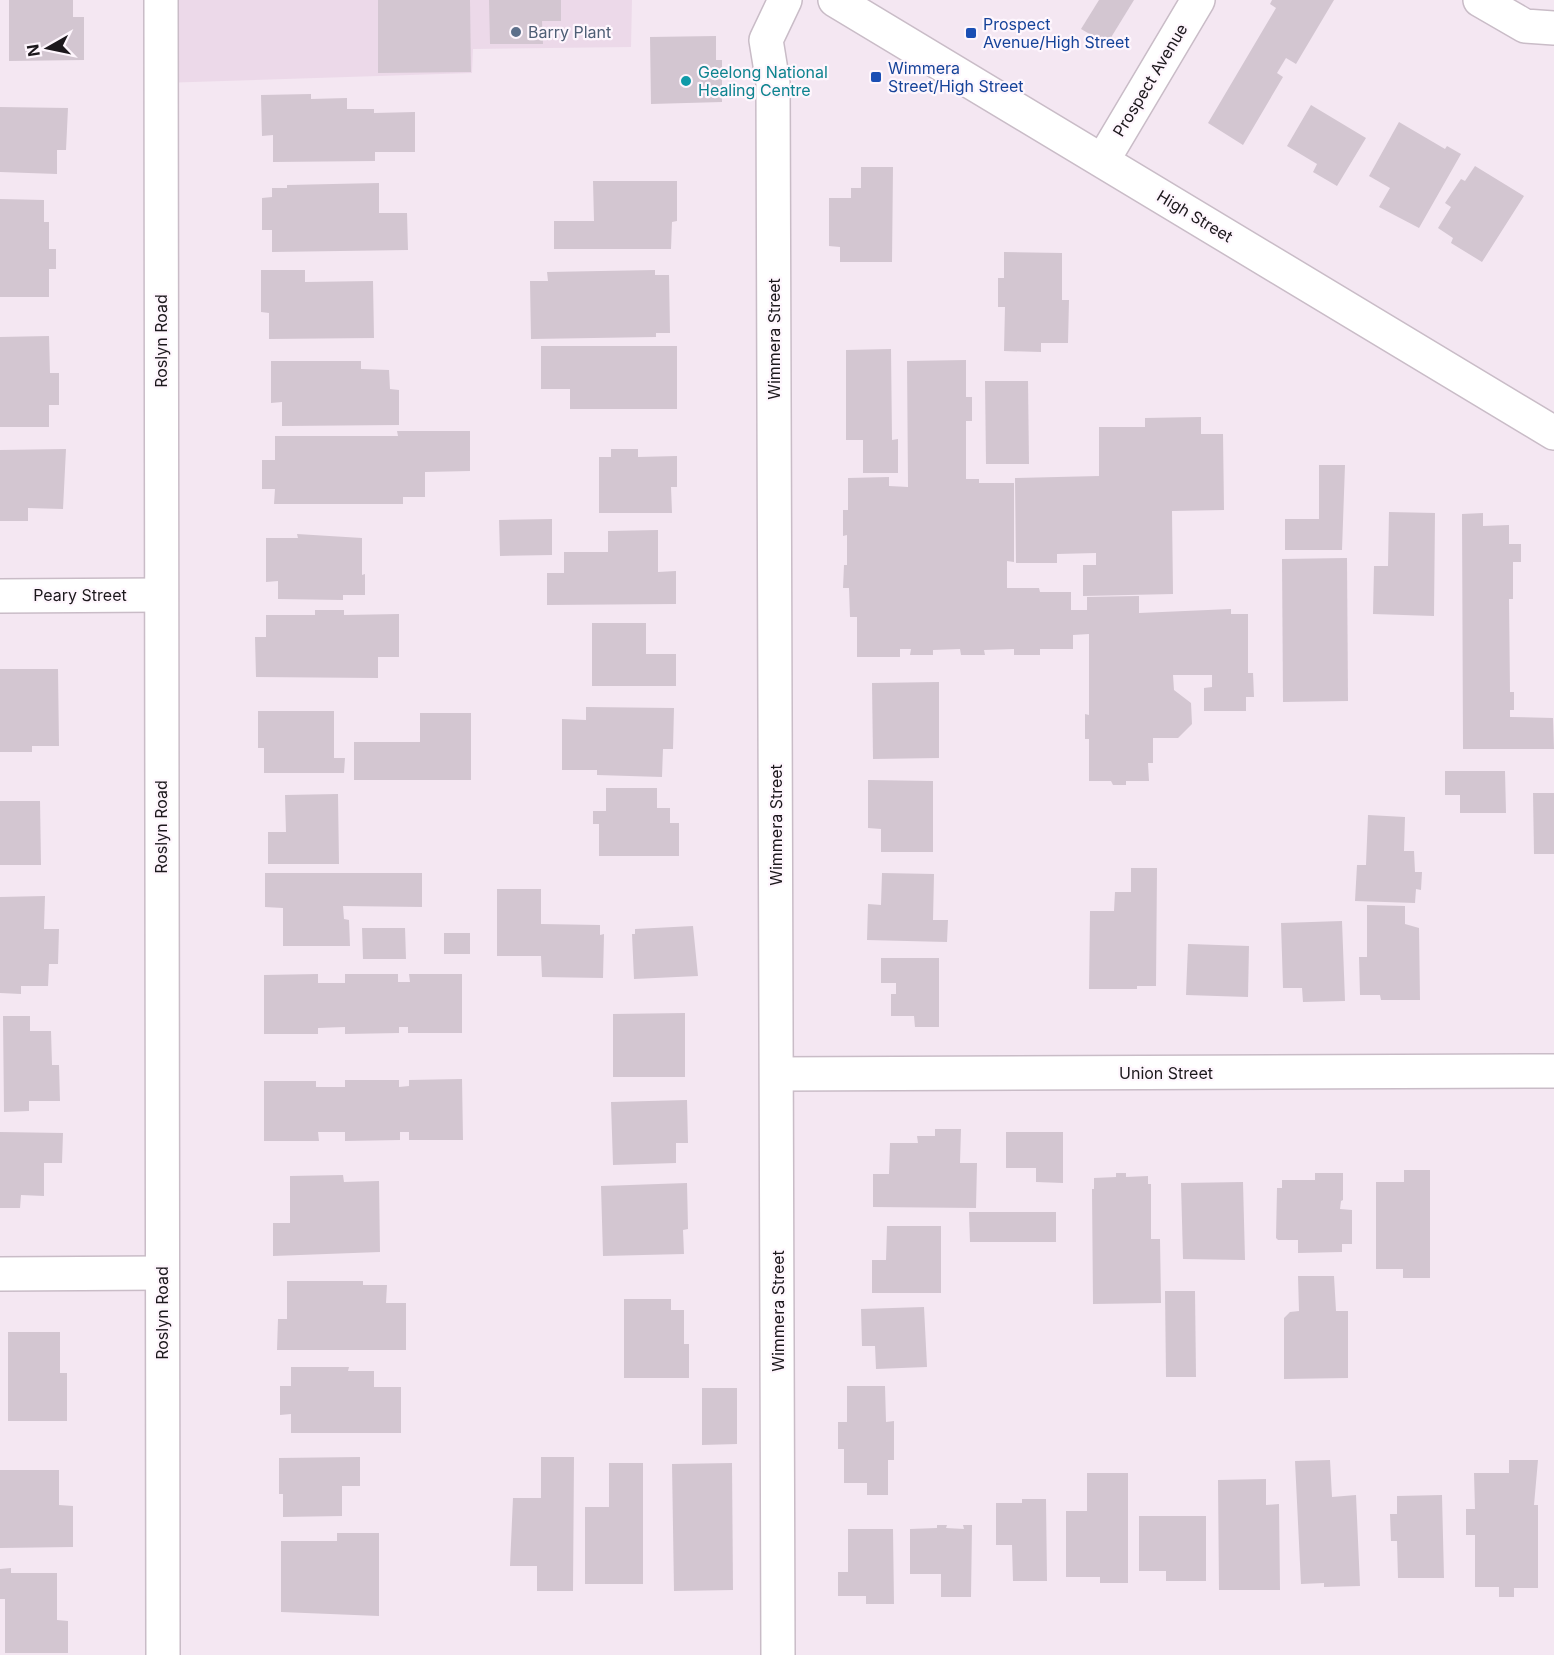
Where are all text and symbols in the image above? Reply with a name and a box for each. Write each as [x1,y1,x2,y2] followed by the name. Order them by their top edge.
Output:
[983,14,1130,52] place label: Prospect Avenue/High Street
[18,18,78,78] north arrow
[1108,20,1192,140] street label: Prospect Avenue
[528,22,611,42] place label: Barry Plant
[509,25,523,39] marker: Barry Plant
[964,26,978,40] marker: Prospect Avenue/High Street
[22,43,44,58] text: N
[888,58,1024,96] place label: Wimmera Street/High Street
[698,62,828,100] place label: Geelong National Healing Centre
[869,70,883,84] marker: Wimmera Street/High Street
[679,74,693,88] marker: Geelong National Healing Centre
[1154,186,1236,246] street label: High Street
[764,278,784,400] street label: Wimmera Street
[151,294,171,388] street label: Roslyn Road
[33,585,127,605] street label: Peary Street
[766,764,786,886] street label: Wimmera Street
[151,780,171,874] street label: Roslyn Road
[1119,1063,1213,1083] street label: Union Street
[768,1250,788,1372] street label: Wimmera Street
[152,1266,172,1360] street label: Roslyn Road

